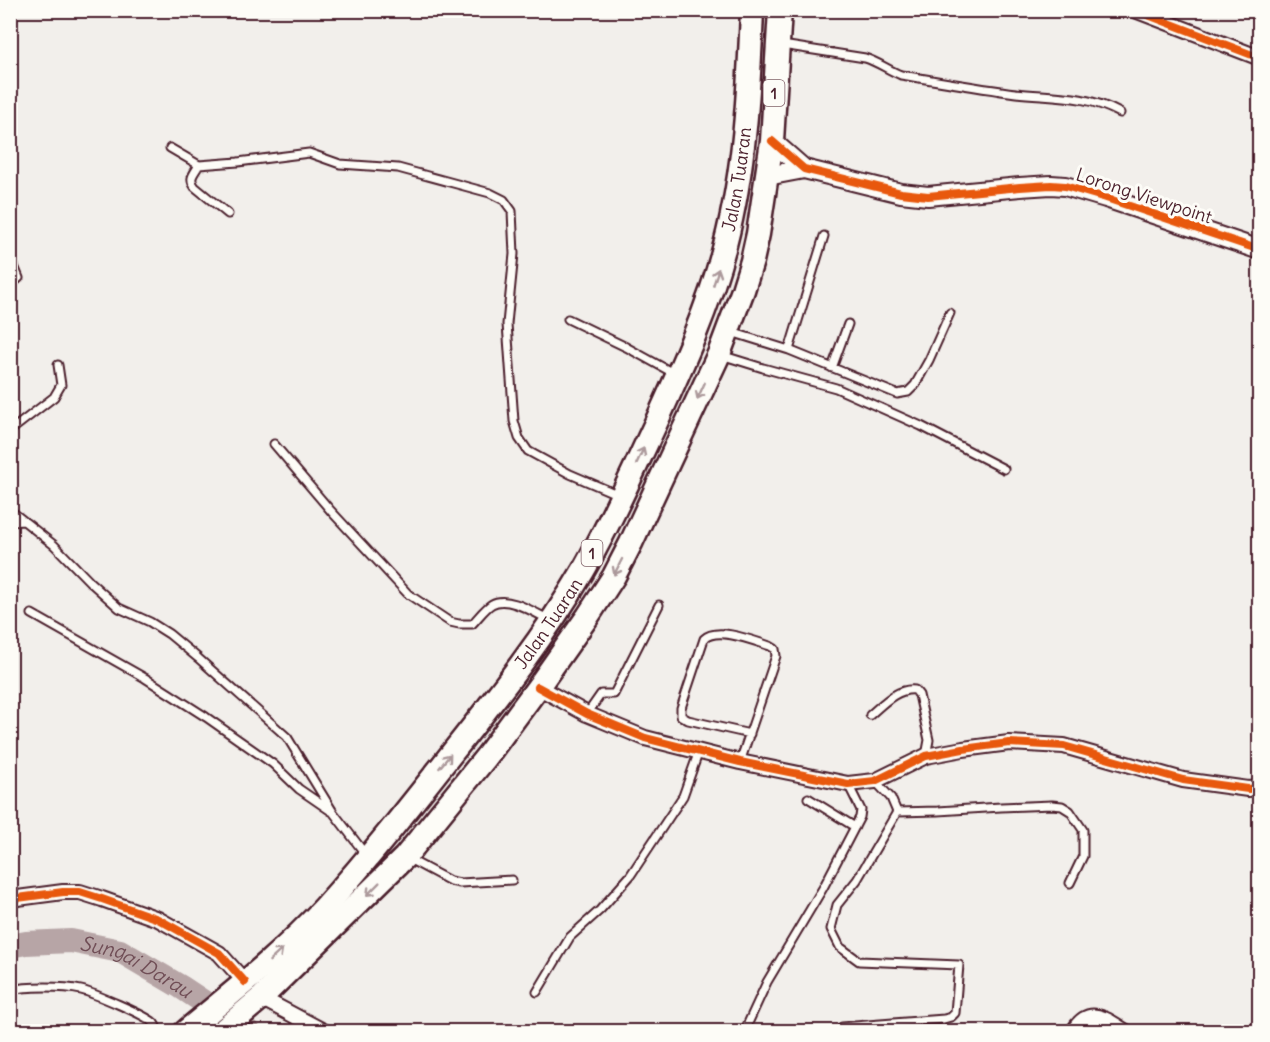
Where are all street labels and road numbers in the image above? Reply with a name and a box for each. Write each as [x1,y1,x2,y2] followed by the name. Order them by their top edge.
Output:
[764,80,784,106] road number: 1
[717,126,756,234] street label: Jalan Tuaran
[1073,163,1215,228] street label: Lorong Viewpoint
[582,540,602,566] road number: 1
[509,574,587,674] street label: Jalan Tuaran

